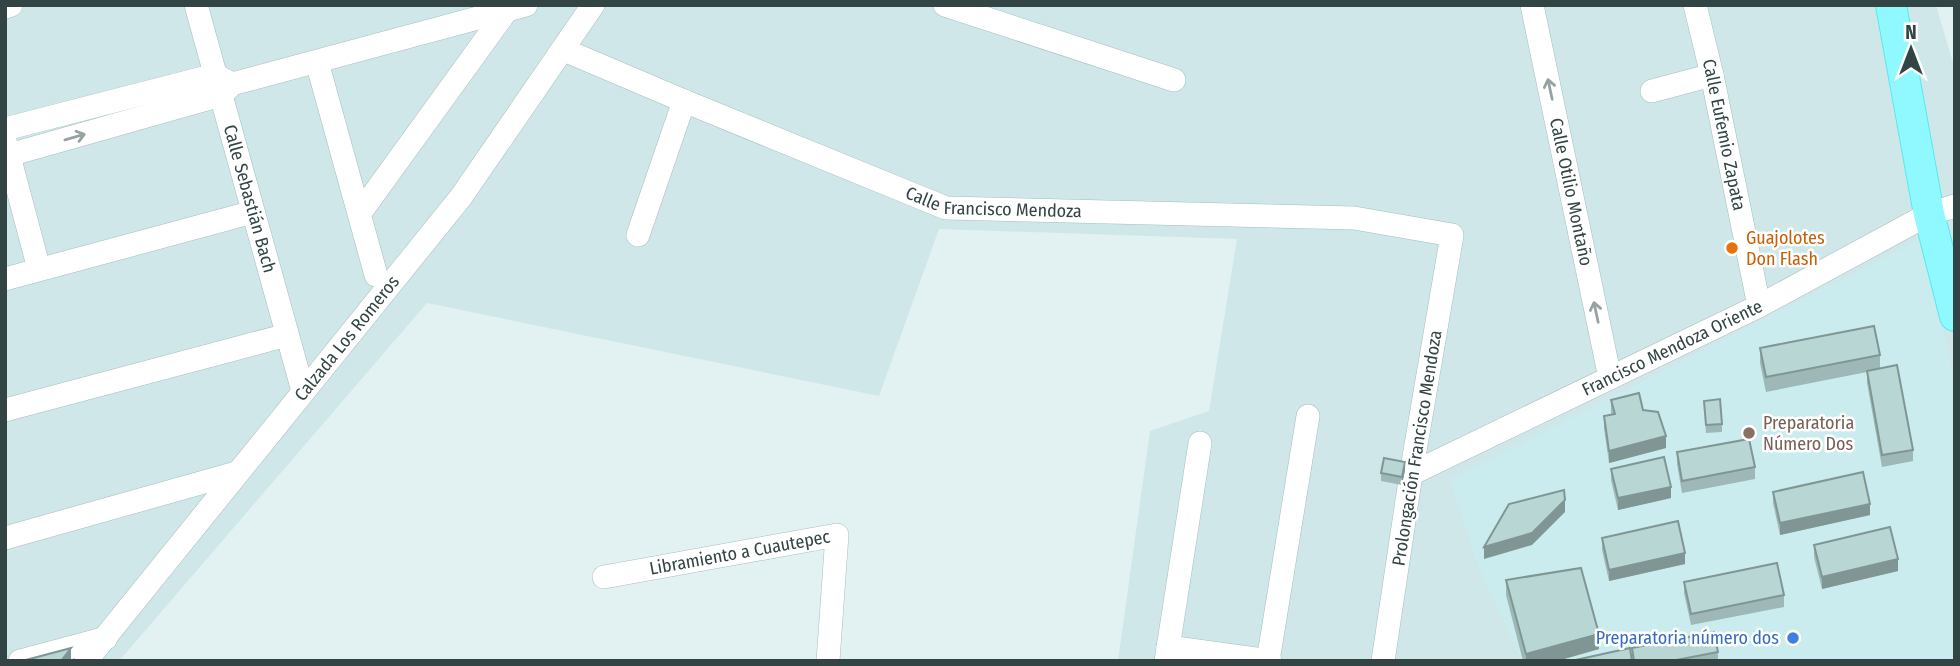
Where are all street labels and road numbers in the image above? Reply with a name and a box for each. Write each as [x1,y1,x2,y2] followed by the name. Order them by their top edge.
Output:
[1698,57,1750,213] street label: Calle Eufemio Zapata
[1545,116,1597,268] street label: Calle Otilio Montaño
[219,122,281,275] street label: Calle Sebastián Bach
[902,182,1082,222] street label: Calle Francisco Mendoza
[290,271,404,405] street label: Calzada Los Romeros
[1578,295,1766,401] street label: Francisco Mendoza Oriente
[1387,328,1447,567] street label: Prolongación Francisco Mendoza
[648,525,832,580] street label: Libramiento a Cuautepec

